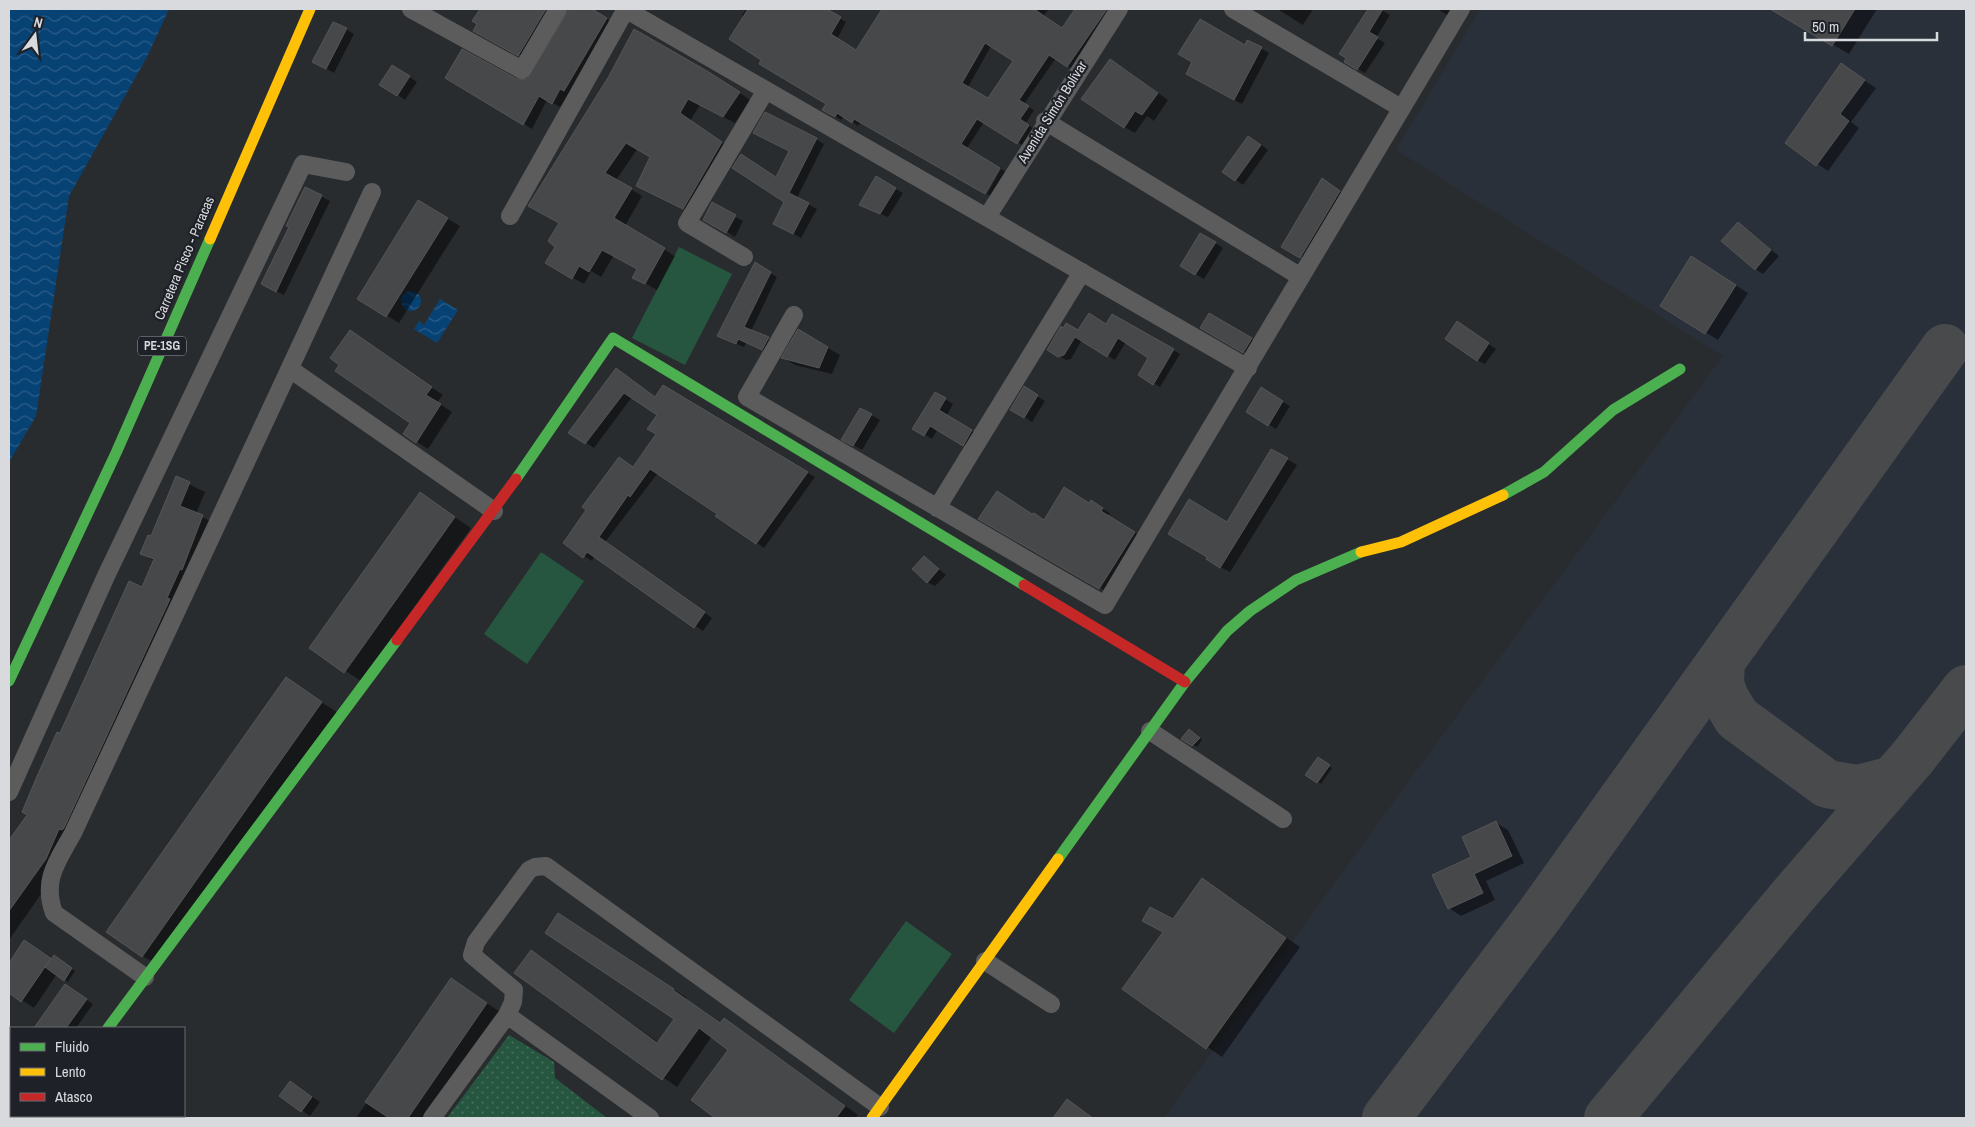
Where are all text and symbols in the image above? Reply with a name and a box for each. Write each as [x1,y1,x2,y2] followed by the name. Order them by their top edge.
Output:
[10,10,60,60] north arrow
[1805,10,1938,42] scale bar
[32,13,45,32] text: N
[1812,16,1839,37] text: 50 m
[1013,57,1091,167] street label: Avenida Simón Bolívar
[150,193,218,323] street label: Carretera Pisco - Paracas
[138,336,186,356] road number: PE-1SG
[10,1027,185,1117] legend
[55,1036,89,1057] text: Fluido
[55,1061,86,1082] text: Lento
[54,1086,93,1107] text: Atasco

